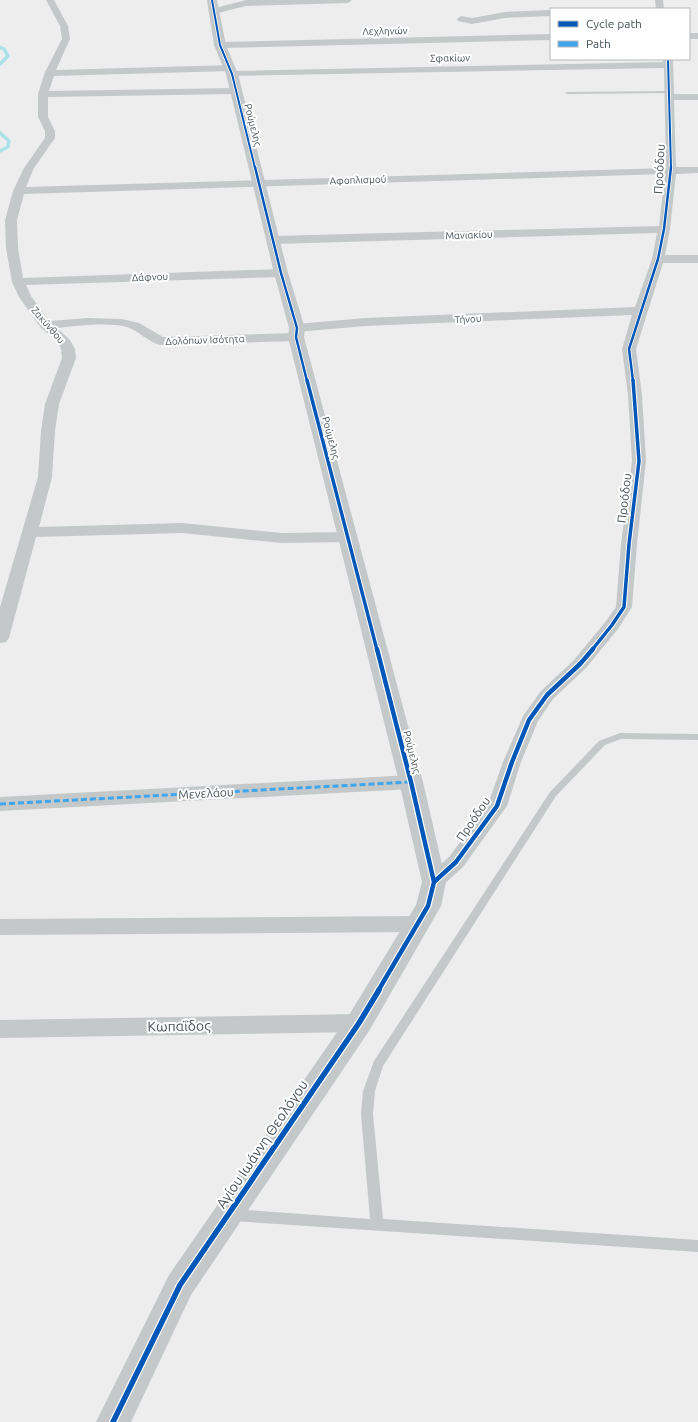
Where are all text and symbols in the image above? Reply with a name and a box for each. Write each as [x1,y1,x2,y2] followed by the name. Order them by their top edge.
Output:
[550,8,690,60] legend
[586,17,642,30] text: Cycle path
[362,25,408,37] street label: Λεχληνών
[586,37,611,50] text: Path
[430,52,470,64] street label: Σφακίων
[242,103,264,148] street label: Ρούμελης
[651,144,667,194] street label: Προόδου
[329,174,387,186] street label: Αφοπλισμού
[445,229,493,241] street label: Μανιακίου
[132,271,168,283] street label: Δάφνου
[29,304,67,346] street label: Ζακύνθου
[454,313,482,325] street label: Τήνου
[165,333,245,347] street label: Δολόπων Ισότητα
[320,416,342,461] street label: Ρούμελης
[614,472,634,524] street label: Προόδου
[401,730,423,775] street label: Ρούμελης
[178,785,234,801] street label: Μενελάου
[454,795,492,843] street label: Προόδου
[147,1017,211,1035] street label: Κωπαΐδος
[213,1077,311,1211] street label: Αγίου Ιωάννη Θεολόγου

